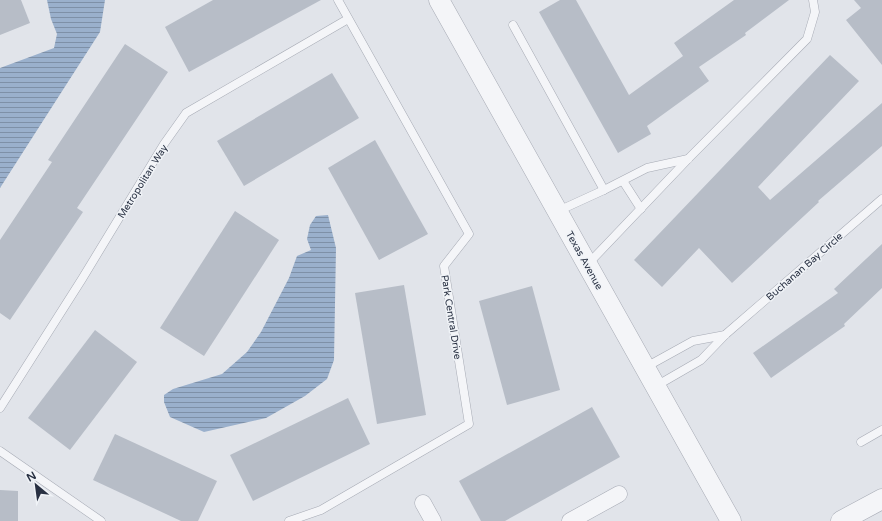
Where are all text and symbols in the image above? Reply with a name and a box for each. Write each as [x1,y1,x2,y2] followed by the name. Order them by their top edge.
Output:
[115,142,171,221] street label: Metropolitan Way
[563,229,605,292] street label: Texas Avenue
[764,230,846,303] street label: Buchanan Bay Circle
[438,274,464,361] street label: Park Central Drive
[16,465,56,505] north arrow
[24,469,38,485] text: N

